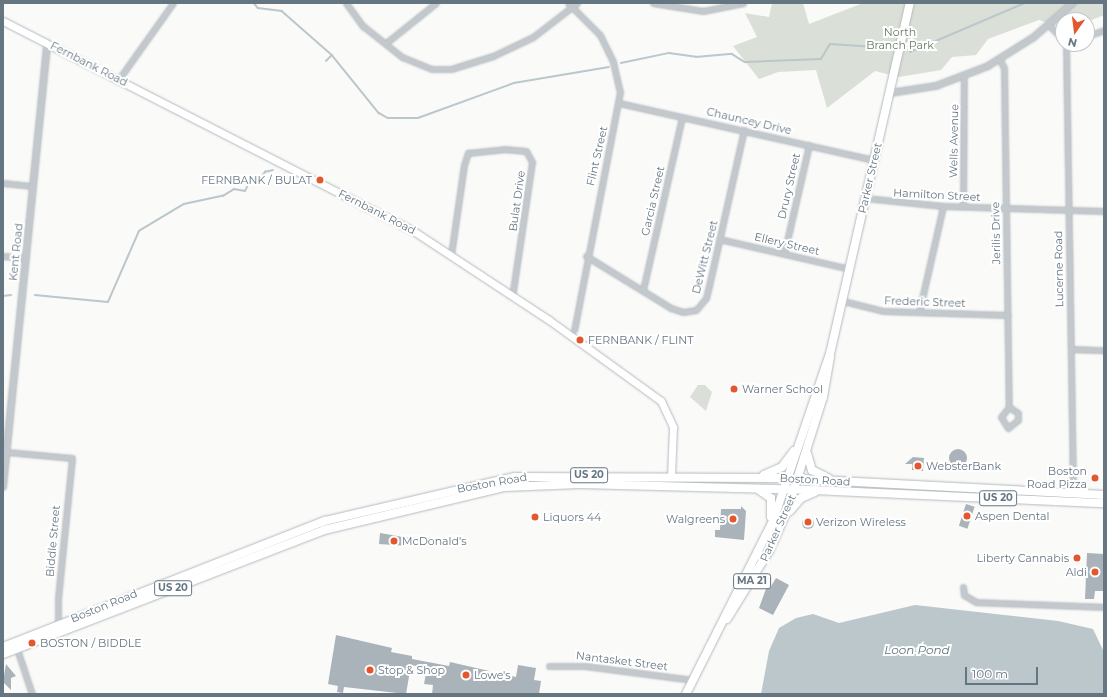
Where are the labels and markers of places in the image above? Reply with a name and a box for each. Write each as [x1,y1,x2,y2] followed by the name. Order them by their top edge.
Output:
[201,173,312,187] place label: FERNBANK / BULAT
[315,175,325,185] marker: FERNBANK / BULAT
[588,333,694,347] place label: FERNBANK / FLINT
[575,335,585,345] marker: FERNBANK / FLINT
[742,382,823,396] place label: Warner School
[729,384,739,394] marker: Warner School
[926,459,1001,473] place label: WebsterBank
[913,461,923,471] marker: WebsterBank
[1027,465,1087,491] place label: Boston Road Pizza
[1090,473,1100,483] marker: Boston Road Pizza
[975,509,1049,523] place label: Aspen Dental
[543,510,601,524] place label: Liquors 44
[962,511,972,521] marker: Aspen Dental
[530,512,540,522] marker: Liquors 44
[666,512,725,526] place label: Walgreens
[728,514,738,524] marker: Walgreens
[816,515,906,529] place label: Verizon Wireless
[803,517,813,527] marker: Verizon Wireless
[402,534,467,548] place label: McDonald's
[389,536,399,546] marker: McDonald's
[977,551,1069,565] place label: Liberty Cannabis
[1072,553,1082,563] marker: Liberty Cannabis
[1066,565,1087,579] place label: Aldi
[1090,567,1100,577] marker: Aldi
[40,636,142,650] place label: BOSTON / BIDDLE
[27,638,37,648] marker: BOSTON / BIDDLE
[378,663,445,677] place label: Stop & Shop
[365,665,375,675] marker: Stop & Shop
[474,668,511,682] place label: Lowe's
[461,670,471,680] marker: Lowe's

